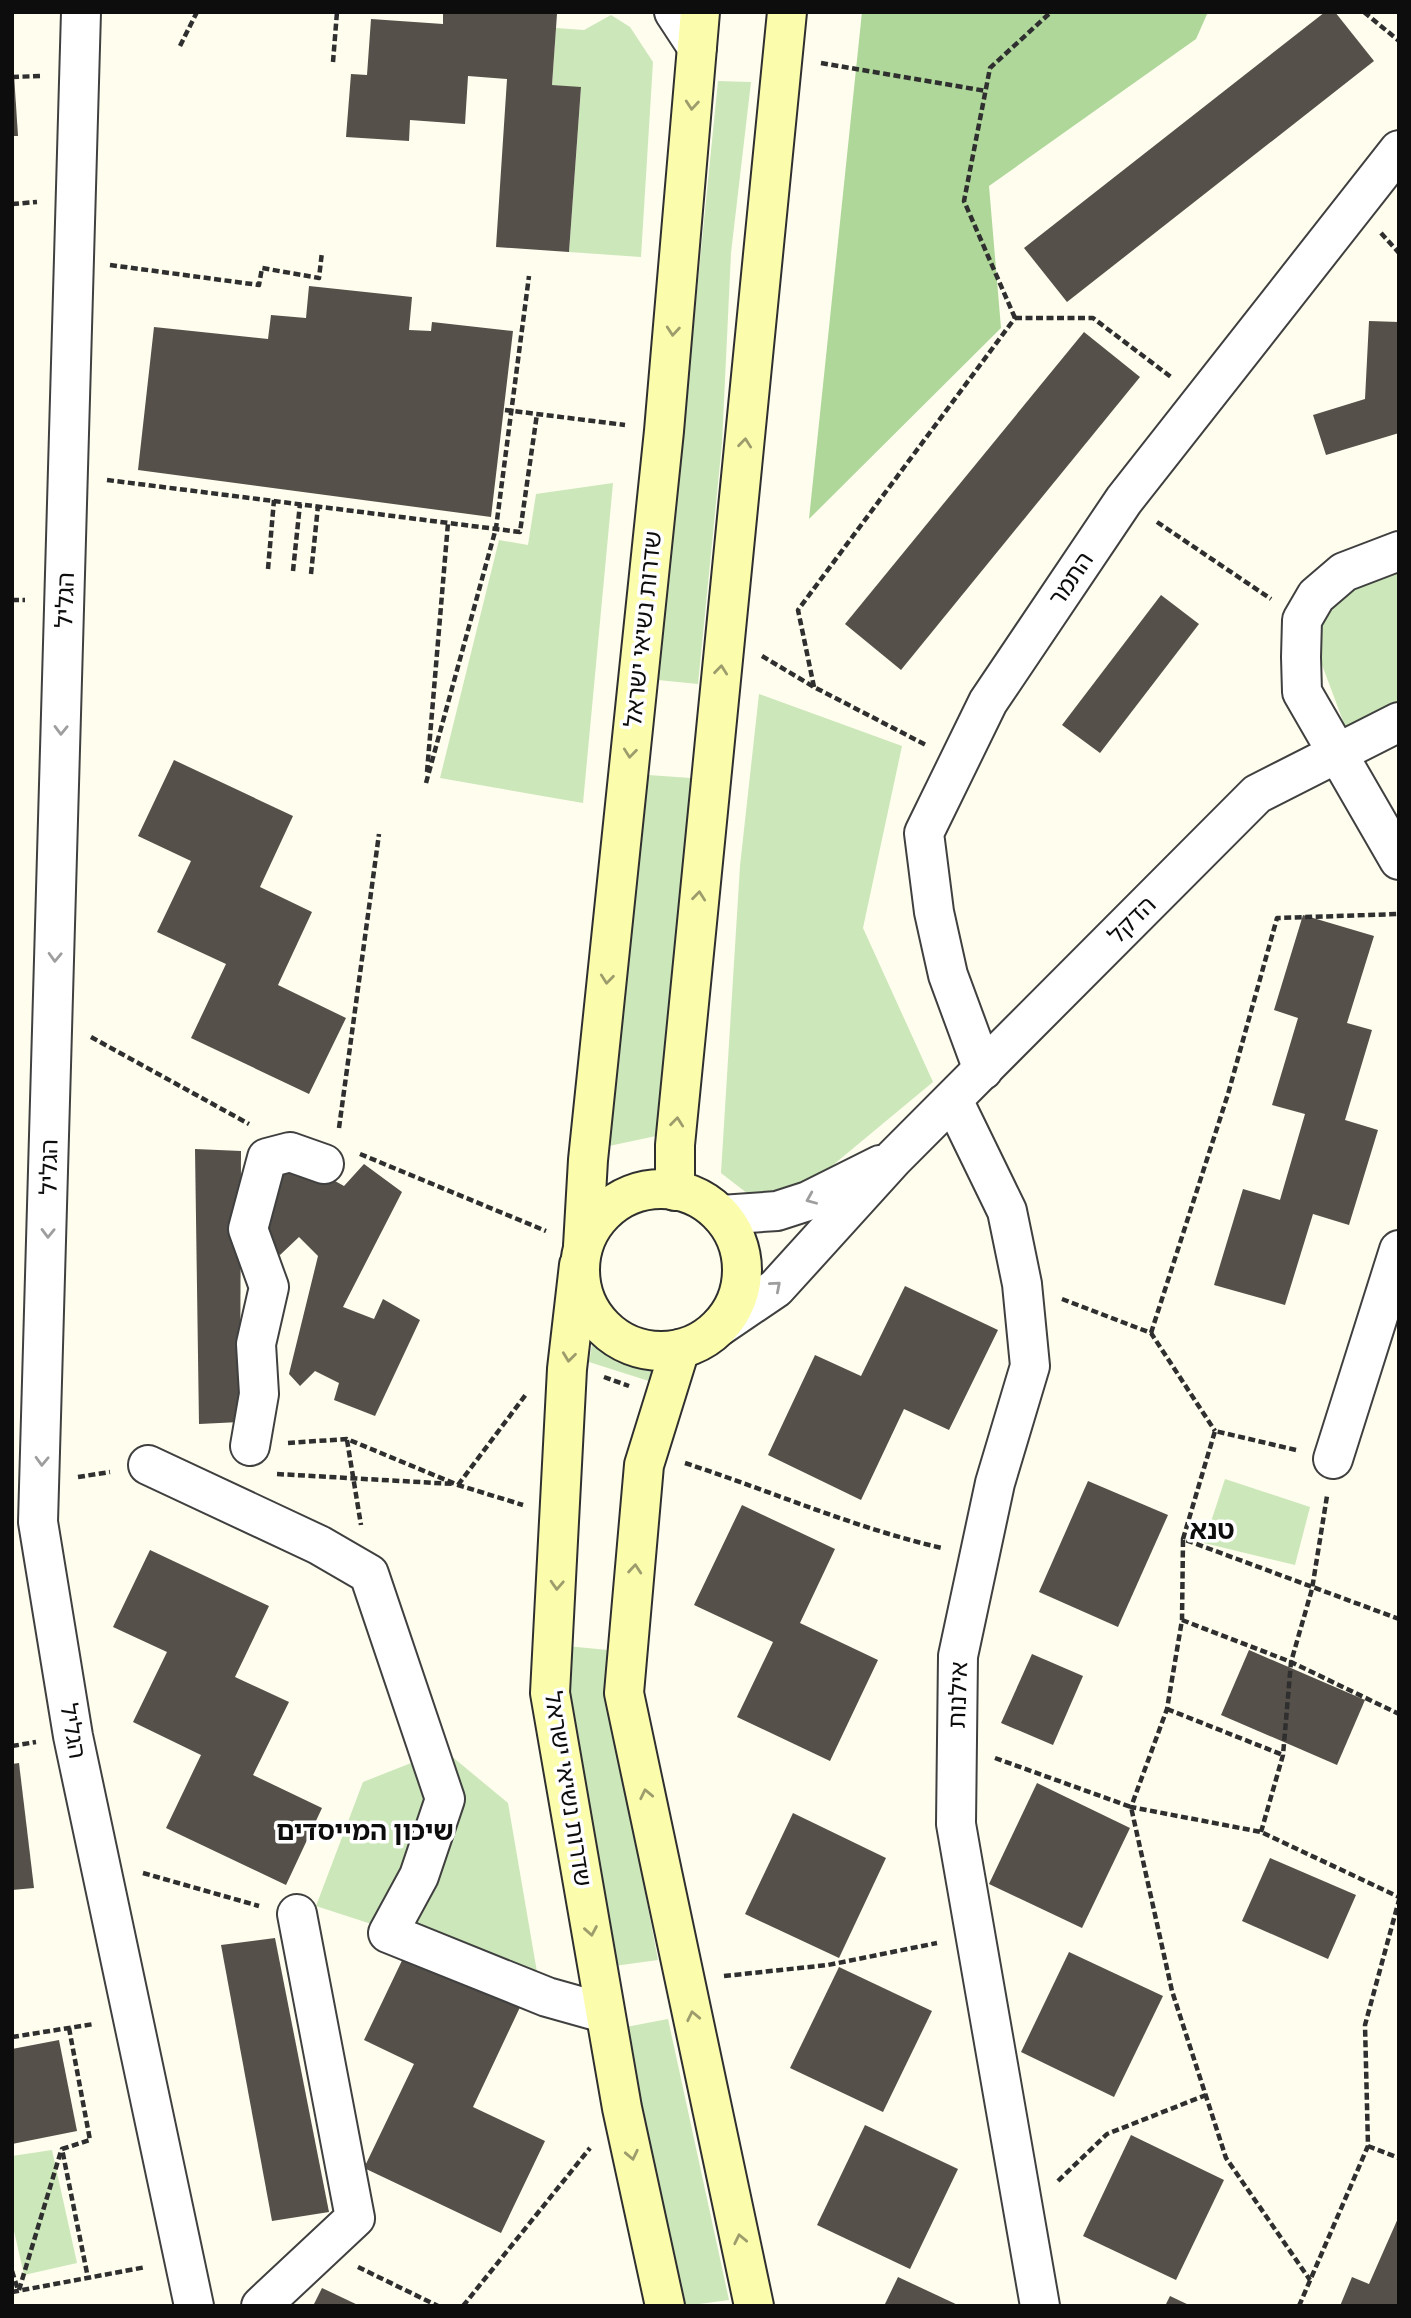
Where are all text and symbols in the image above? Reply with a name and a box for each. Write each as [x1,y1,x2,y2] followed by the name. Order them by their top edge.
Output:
[685,99,700,110] one-way arrow
[666,326,681,337] one-way arrow
[737,437,752,449] one-way arrow
[617,529,668,729] street label: שדרות נשיאי ישראל
[1041,546,1100,612] street label: התמר
[48,572,81,628] street label: הגליל
[714,664,729,675] one-way arrow
[53,725,69,735] one-way arrow
[623,747,638,759] one-way arrow
[1101,889,1162,950] street label: הדקל
[692,890,707,902] one-way arrow
[47,952,62,963] one-way arrow
[600,974,615,985] one-way arrow
[670,1117,685,1128] one-way arrow
[33,1139,64,1195] street label: הגליל
[806,1190,818,1204] one-way arrow
[40,1228,55,1239] one-way arrow
[768,1282,781,1294] one-way arrow
[561,1352,576,1363] one-way arrow
[34,1456,49,1467] one-way arrow
[1189,1513,1235,1546] district label: טנא
[627,1563,642,1574] one-way arrow
[549,1579,564,1590] one-way arrow
[941,1661,974,1729] street label: אילנות
[538,1689,599,1889] street label: שדרות נשיאי ישראל
[53,1701,94,1761] street label: הגליל
[639,1788,654,1800] one-way arrow
[276,1814,454,1847] district label: שיכון המייסדים
[583,1925,598,1937] one-way arrow
[686,2010,701,2022] one-way arrow
[624,2149,639,2161] one-way arrow
[734,2233,748,2245] one-way arrow

